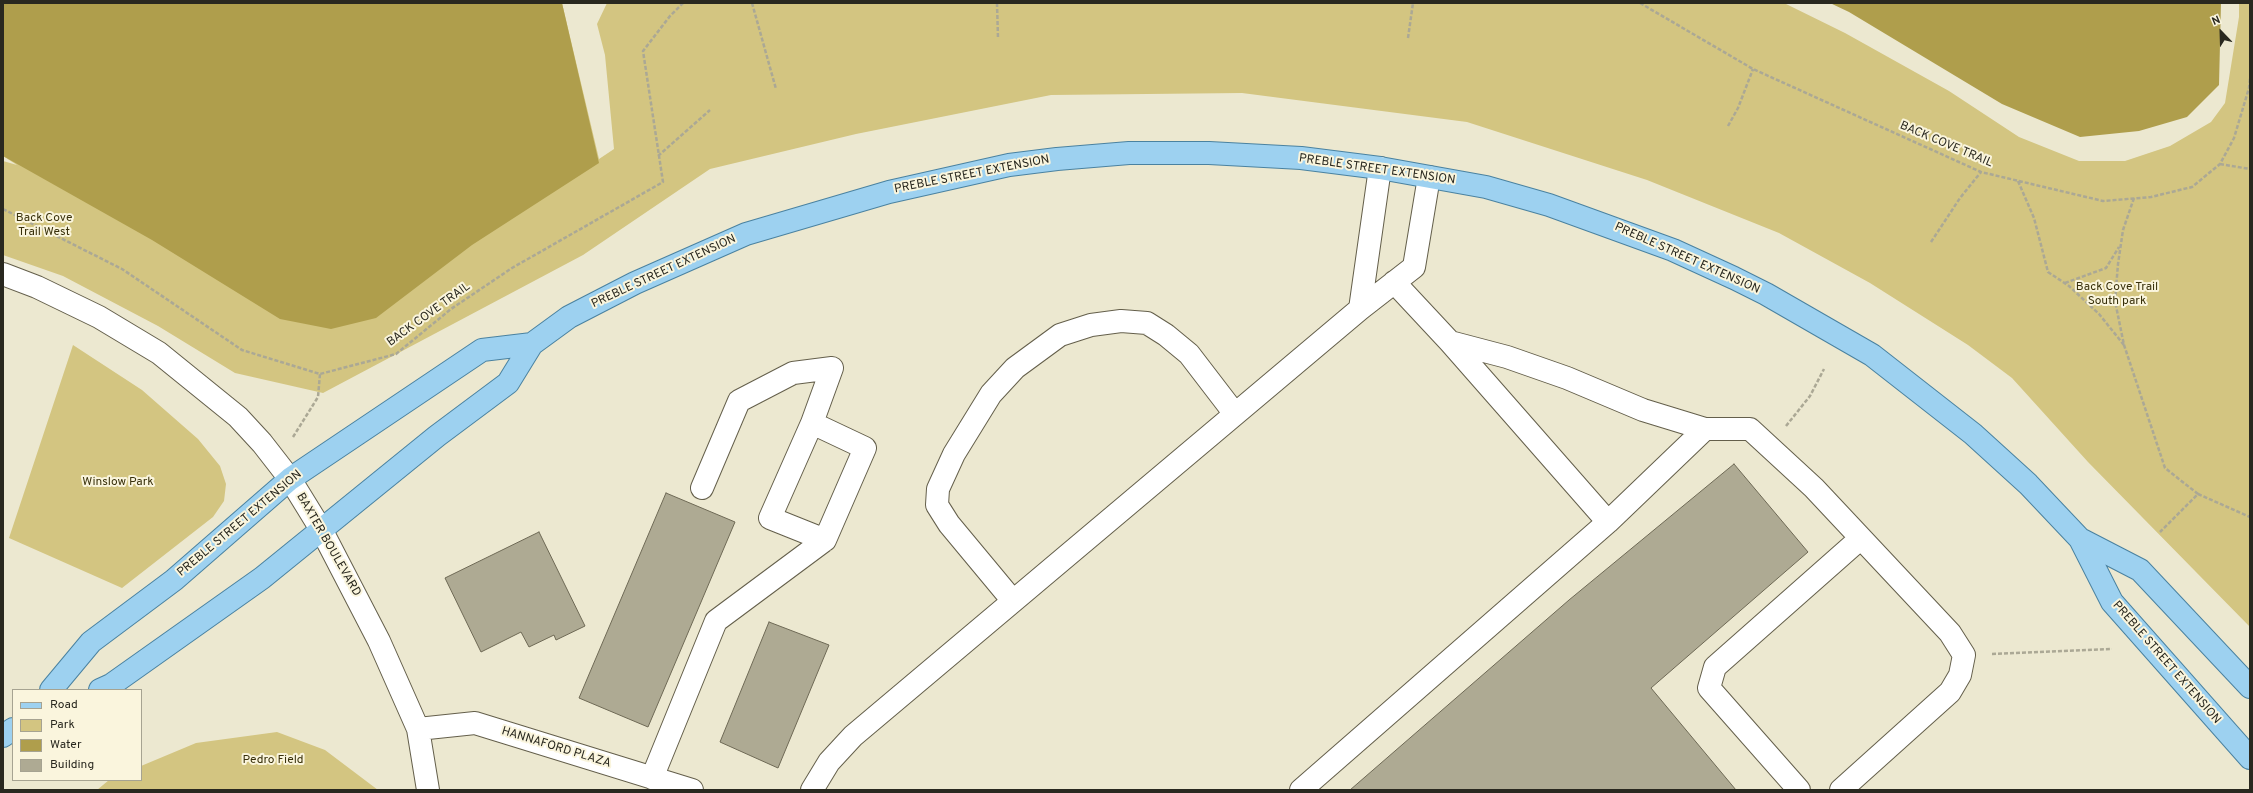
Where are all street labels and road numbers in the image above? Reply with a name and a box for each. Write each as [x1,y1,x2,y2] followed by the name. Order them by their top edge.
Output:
[1897,119,1995,171] street label: BACK COVE TRAIL
[1298,152,1456,188] street label: PREBLE STREET EXTENSION
[893,153,1051,197] street label: PREBLE STREET EXTENSION
[1612,220,1762,298] street label: PREBLE STREET EXTENSION
[589,232,739,312] street label: PREBLE STREET EXTENSION
[385,280,473,350] street label: BACK COVE TRAIL
[175,468,305,580] street label: PREBLE STREET EXTENSION
[293,491,363,599] street label: BAXTER BOULEVARD
[2109,599,2223,727] street label: PREBLE STREET EXTENSION
[500,724,612,772] street label: HANNAFORD PLAZA

